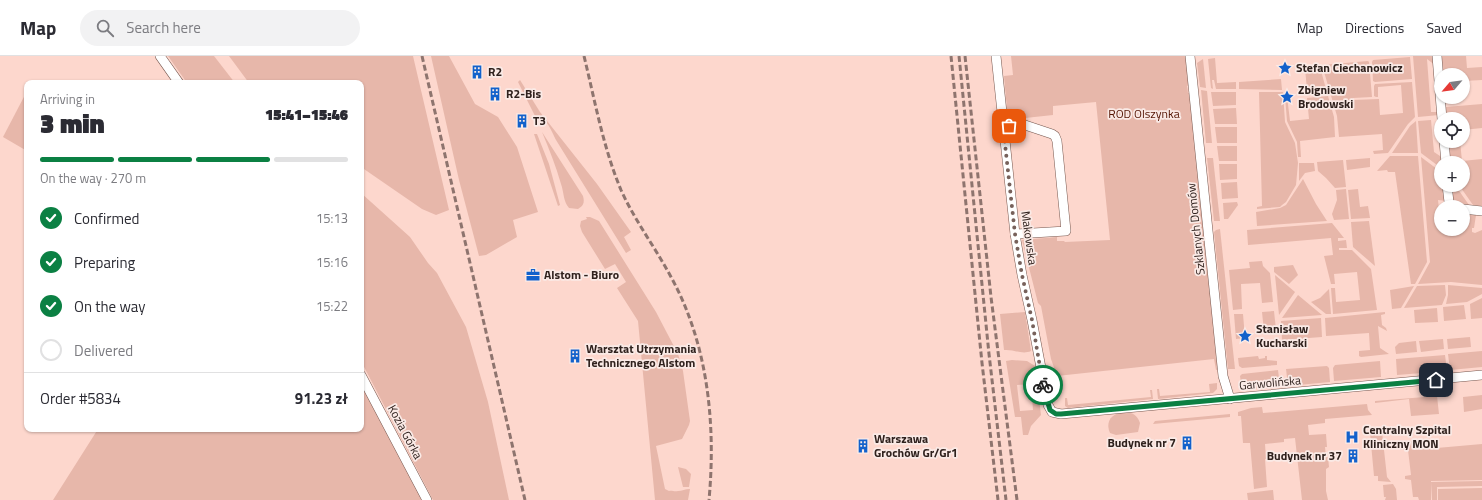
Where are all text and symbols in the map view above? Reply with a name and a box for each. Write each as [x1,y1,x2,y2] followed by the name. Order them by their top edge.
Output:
[80,10,360,46] search box
[20,13,56,42] text: Map
[126,16,201,39] text: Search here
[94,17,116,39] icon: search
[1297,17,1323,38] text: Map
[1345,17,1404,38] text: Directions
[1426,17,1462,38] text: Saved
[1296,58,1403,77] place label: Stefan Ciechanowicz
[1277,60,1293,76] place icon: Stefan Ciechanowicz
[488,62,502,81] place label: R2
[469,64,485,80] building icon: R2
[1434,68,1470,104] north arrow
[1434,68,1470,236] map controls
[1298,80,1353,113] place label: Zbigniew Brodowski
[506,84,541,103] place label: R2-Bis
[487,86,503,102] building icon: R2-Bis
[40,89,95,109] text: Arriving in
[1279,89,1295,105] place icon: Zbigniew Brodowski
[265,103,348,126] text: 15:41–15:46
[40,104,105,143] text: 3 min
[1108,104,1180,123] park label: ROD Olszynka
[992,109,1026,143] pin
[533,111,546,130] place label: T3
[1434,112,1470,148] button: locate
[514,113,530,129] building icon: T3
[998,115,1020,137] icon: bag
[1434,156,1470,192] button: +
[40,168,146,188] text: On the way · 270 m
[1181,182,1210,276] street label: Szklanych Domów
[1434,200,1470,236] button: −
[40,207,62,229] icon: check
[74,207,139,230] text: Confirmed
[316,208,348,228] text: 15:13
[1016,210,1043,266] street label: Makowska
[40,251,62,273] icon: check
[74,251,135,274] text: Preparing
[316,252,348,272] text: 15:16
[544,265,619,284] place label: Alstom - Biuro
[525,267,541,283] office icon: Alstom - Biuro
[40,295,62,317] icon: check
[74,295,146,318] text: On the way
[316,296,348,316] text: 15:22
[1256,319,1308,352] place label: Stanisław Kucharski
[1237,328,1253,344] place icon: Stanisław Kucharski
[74,339,133,362] text: Delivered
[586,339,696,372] place label: Warsztat Utrzymania Technicznego Alstom
[567,348,583,364] building icon: Warsztat Utrzymania Technicznego Alstom
[1419,363,1453,397] pin
[1023,365,1063,405] courier
[1425,369,1447,391] icon: home
[1238,370,1302,395] street label: Garwolińska
[1032,374,1054,396] icon: bike
[40,387,121,410] text: Order #5834
[295,387,348,410] text: 91.23 zł
[383,401,428,462] street label: Kozia Górka
[1363,420,1451,453] place label: Centralny Szpital Kliniczny MON
[874,429,958,462] place label: Warszawa Grochów Gr/Gr1
[1344,429,1360,445] hospital icon: Centralny Szpital Kliniczny MON
[1107,433,1176,452] place label: Budynek nr 7
[1179,435,1195,451] building icon: Budynek nr 7
[855,438,871,454] building icon: Warszawa Grochów Gr/Gr1
[1267,446,1342,465] place label: Budynek nr 37
[1345,448,1361,464] building icon: Budynek nr 37

